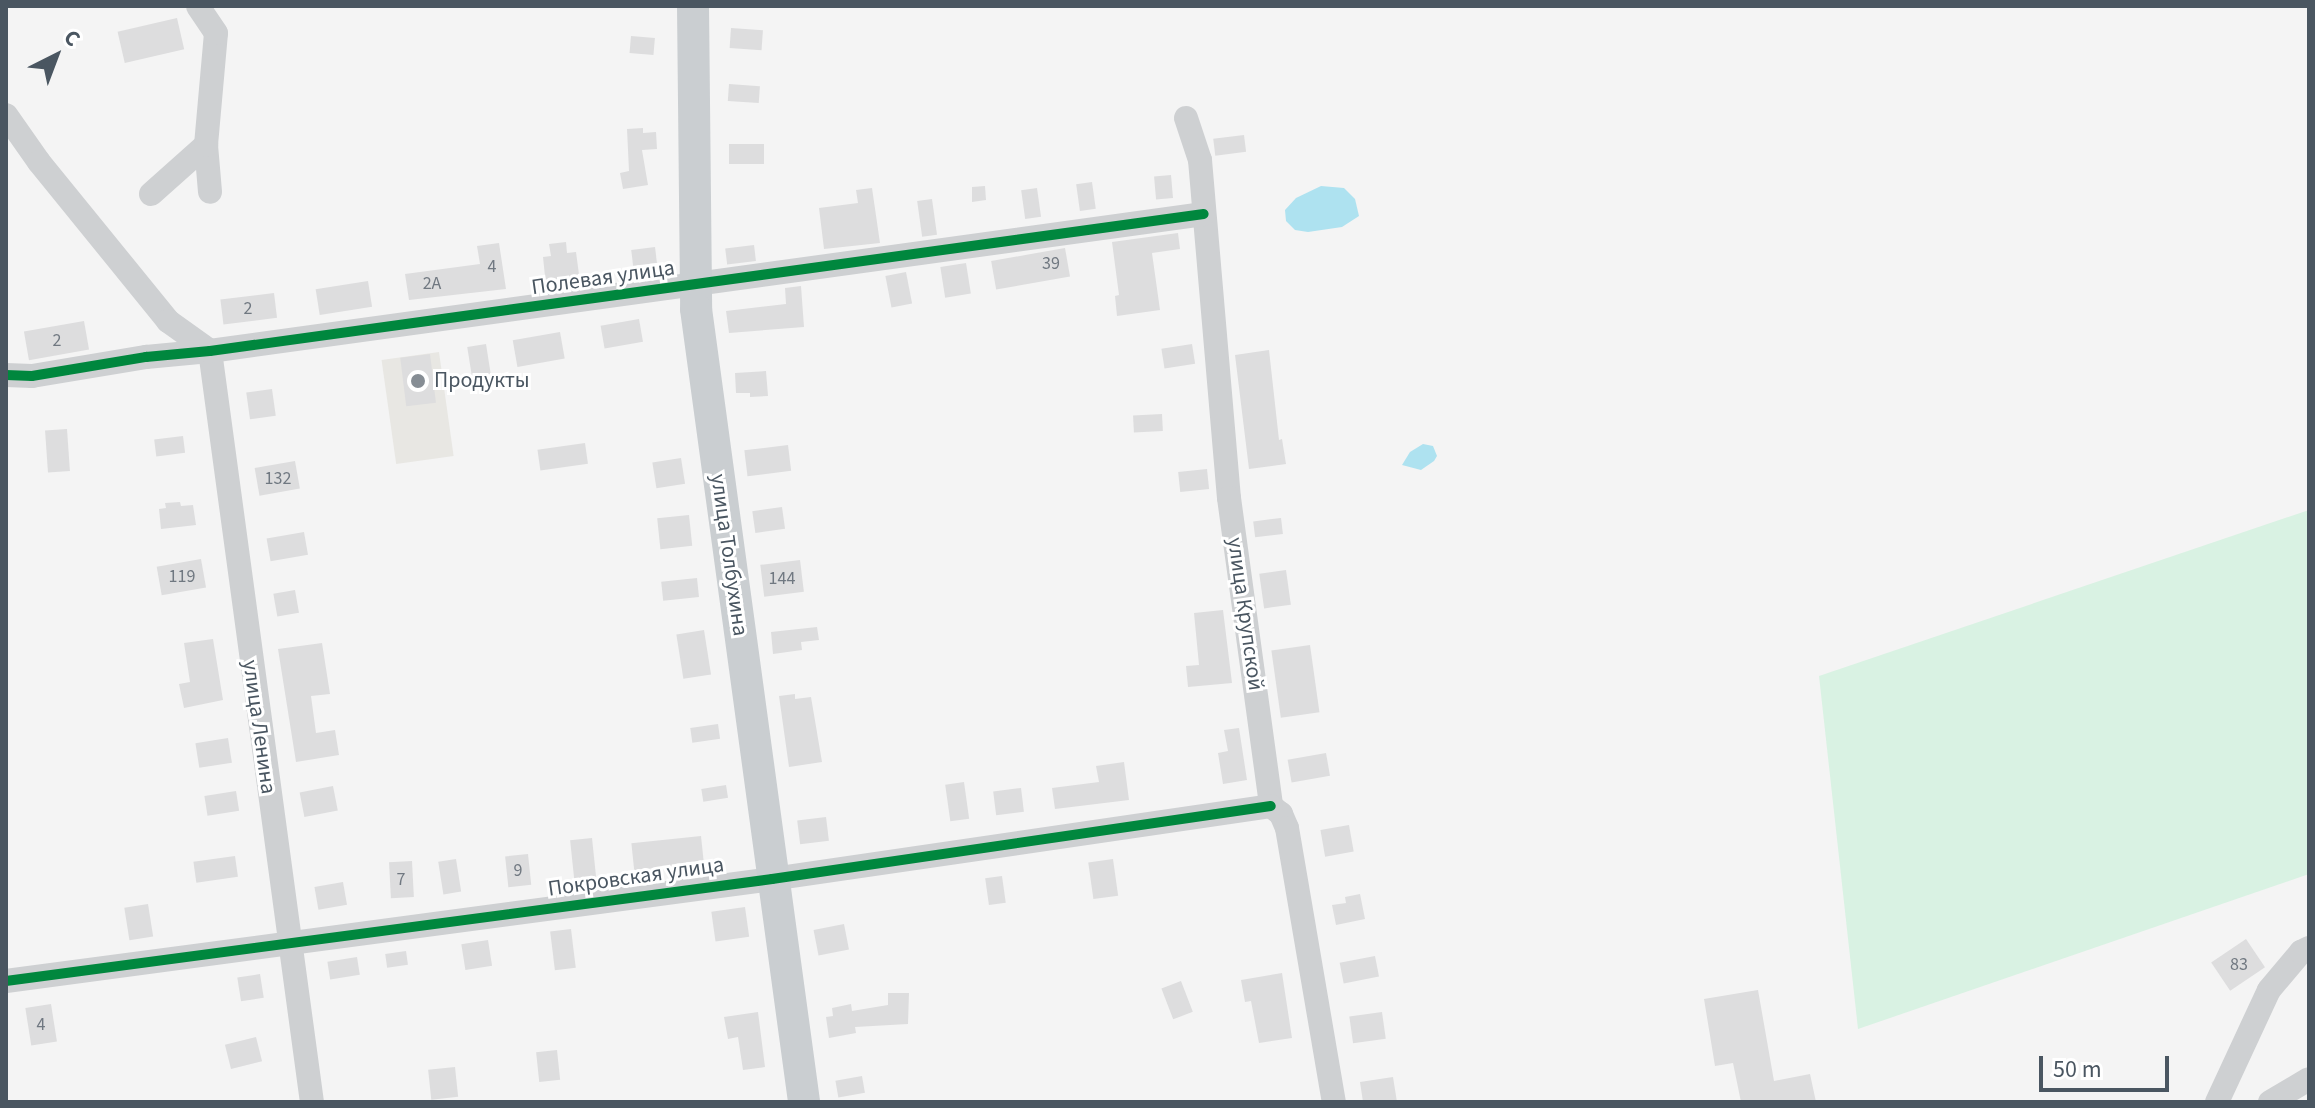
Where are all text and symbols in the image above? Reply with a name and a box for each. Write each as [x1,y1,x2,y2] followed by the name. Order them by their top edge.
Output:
[16,16,96,96] north arrow
[57,22,88,54] text: С
[1042,253,1060,275] house number: 39
[530,255,676,301] street label: Полевая улица
[488,256,496,278] house number: 4
[423,273,441,295] house number: 2А
[244,298,252,320] house number: 2
[53,330,61,352] house number: 2
[434,368,530,394] place label: Продукты
[409,372,427,390] marker: Продукты
[265,468,291,490] house number: 132
[705,472,753,638] street label: улица Толбухина
[1221,536,1269,692] street label: улица Крупской
[169,566,195,588] house number: 119
[769,568,795,590] house number: 144
[237,658,281,796] street label: улица Ленина
[546,852,726,902] street label: Покровская улица
[514,860,522,882] house number: 9
[397,869,405,891] house number: 7
[2230,954,2248,976] house number: 83
[37,1014,45,1036] house number: 4
[2043,1040,2173,1090] scale bar
[2053,1052,2102,1087] text: 50 m

